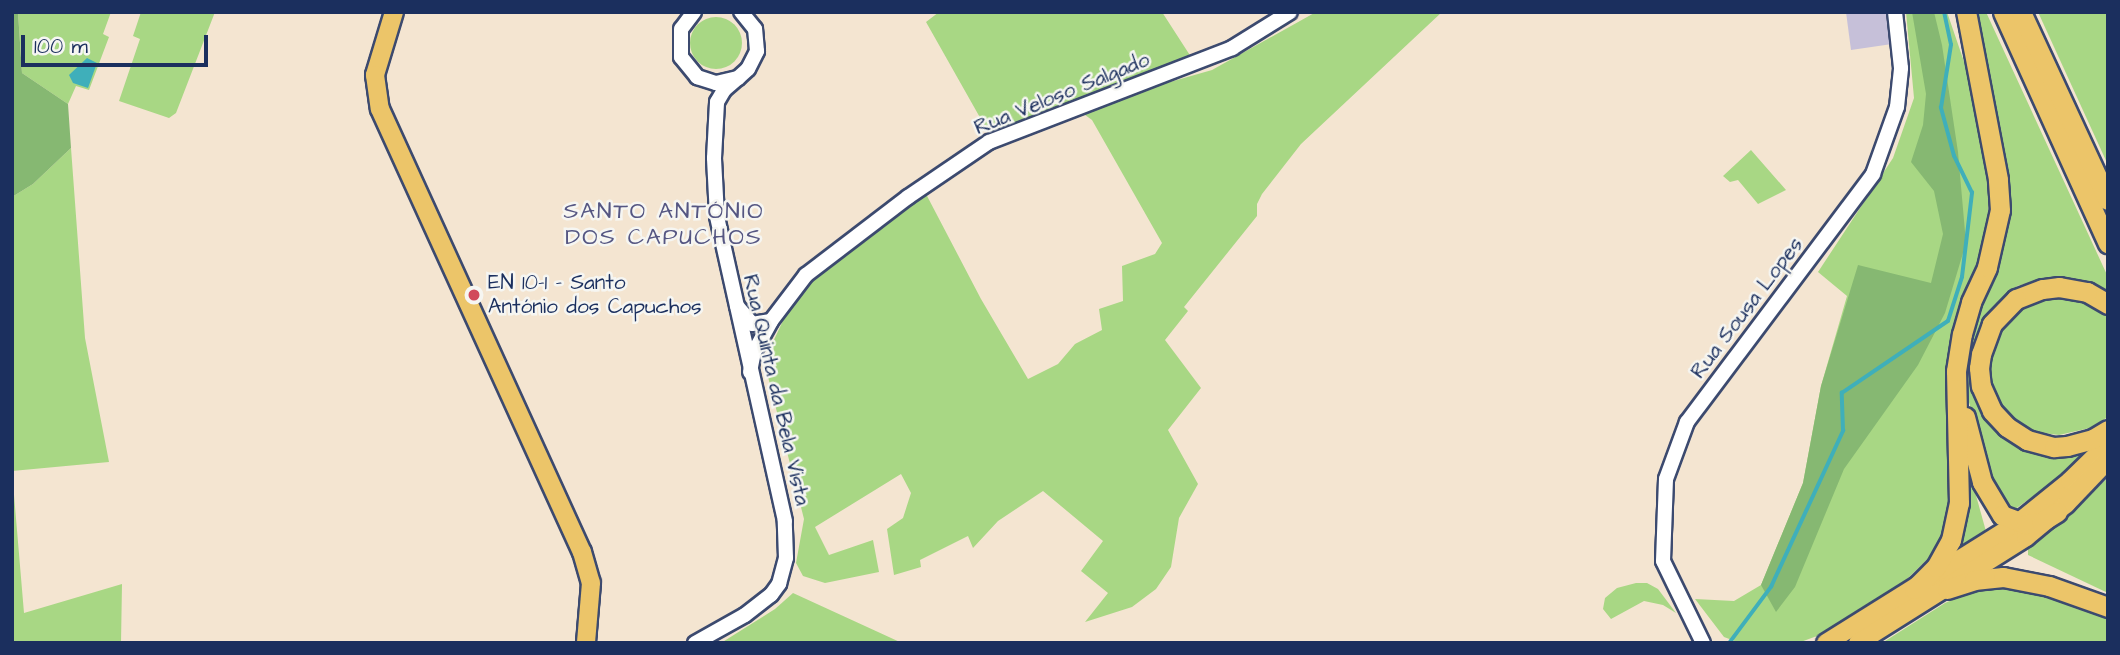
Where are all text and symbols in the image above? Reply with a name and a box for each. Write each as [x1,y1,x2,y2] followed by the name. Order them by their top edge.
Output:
[24,21,212,65] scale bar
[34,32,88,61] text: 100 m
[971,47,1153,141] street label: Rua Veloso Salgado
[565,197,763,251] district label: SANTO ANTÓNIO DOS CAPUCHOS
[1686,232,1808,384] street label: Rua Sousa Lopes
[488,270,702,320] place label: EN 10-1 - Santo António dos Capuchos
[737,272,815,508] street label: Rua Quinta da Bela Vista
[466,287,482,303] marker: EN 10-1 - Santo António dos Capuchos

